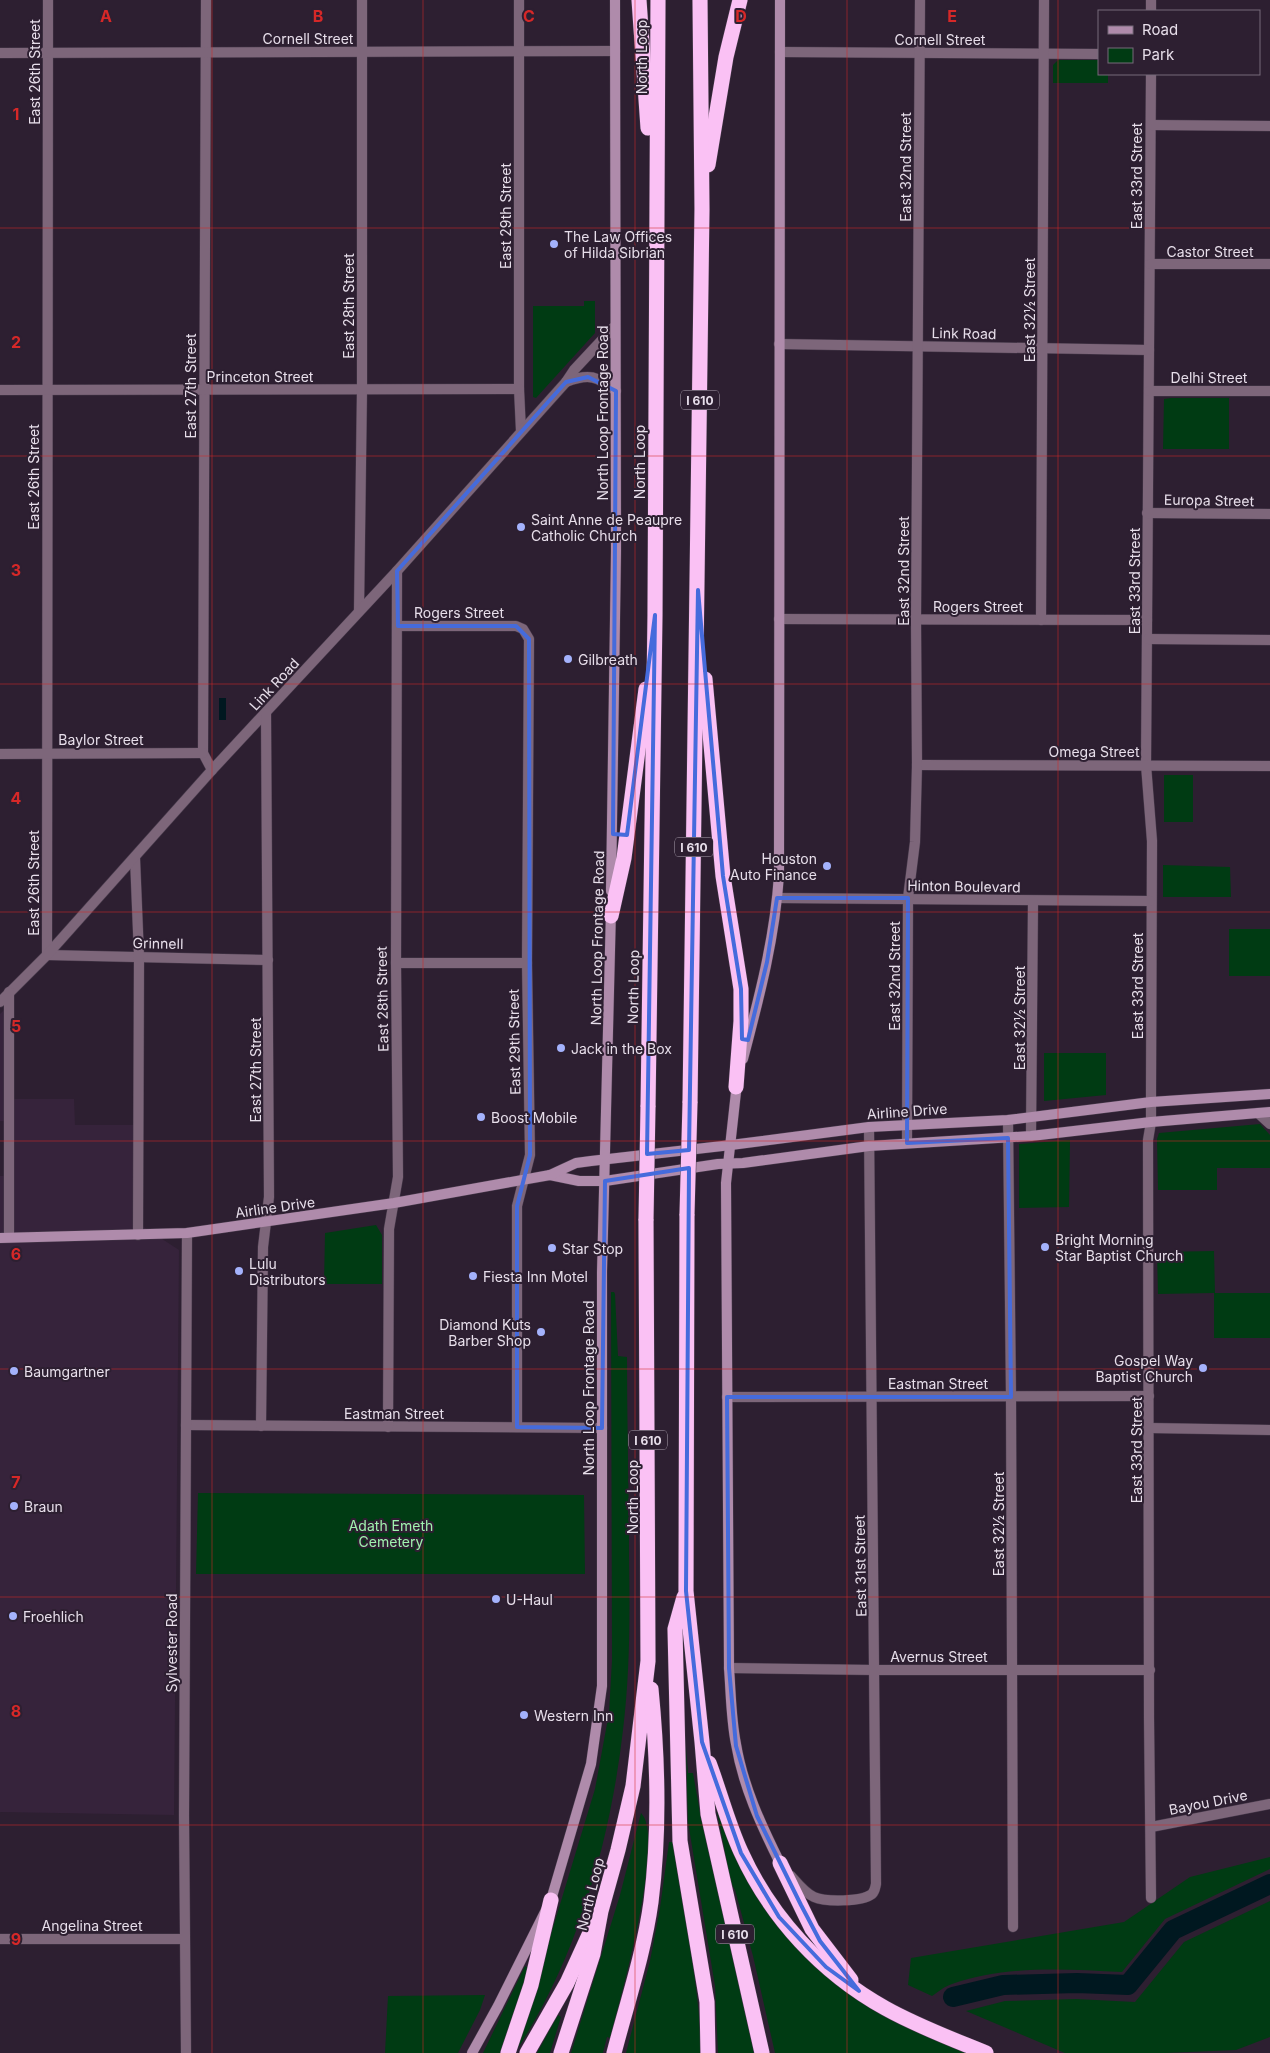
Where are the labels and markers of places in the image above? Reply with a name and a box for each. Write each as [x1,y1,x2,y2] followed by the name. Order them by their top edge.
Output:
[564,228,672,261] place label: The Law Offices of Hilda Sibrian
[548,238,560,250] marker: The Law Offices of Hilda Sibrian
[531,511,682,544] place label: Saint Anne de Peaupre Catholic Church
[515,521,527,533] marker: Saint Anne de Peaupre Catholic Church
[578,651,638,668] place label: Gilbreath
[562,653,574,665] marker: Gilbreath
[730,850,817,883] place label: Houston Auto Finance
[821,860,833,872] marker: Houston Auto Finance
[571,1040,672,1057] place label: Jack in the Box
[555,1042,567,1054] marker: Jack in the Box
[491,1109,577,1126] place label: Boost Mobile
[475,1111,487,1123] marker: Boost Mobile
[1055,1231,1183,1264] place label: Bright Morning Star Baptist Church
[562,1240,623,1257] place label: Star Stop
[1039,1241,1051,1253] marker: Bright Morning Star Baptist Church
[546,1242,558,1254] marker: Star Stop
[249,1255,326,1288] place label: Lulu Distributors
[233,1265,245,1277] marker: Lulu Distributors
[483,1268,588,1285] place label: Fiesta Inn Motel
[467,1270,479,1282] marker: Fiesta Inn Motel
[439,1316,531,1349] place label: Diamond Kuts Barber Shop
[535,1326,547,1338] marker: Diamond Kuts Barber Shop
[1095,1352,1193,1385] place label: Gospel Way Baptist Church
[1197,1362,1209,1374] marker: Gospel Way Baptist Church
[24,1363,110,1380] place label: Baumgartner
[8,1365,20,1377] marker: Baumgartner
[24,1498,63,1515] place label: Braun
[8,1500,20,1512] marker: Braun
[506,1591,553,1608] place label: U-Haul
[490,1593,502,1605] marker: U-Haul
[23,1608,84,1625] place label: Froehlich
[7,1610,19,1622] marker: Froehlich
[534,1707,613,1724] place label: Western Inn
[518,1709,530,1721] marker: Western Inn

